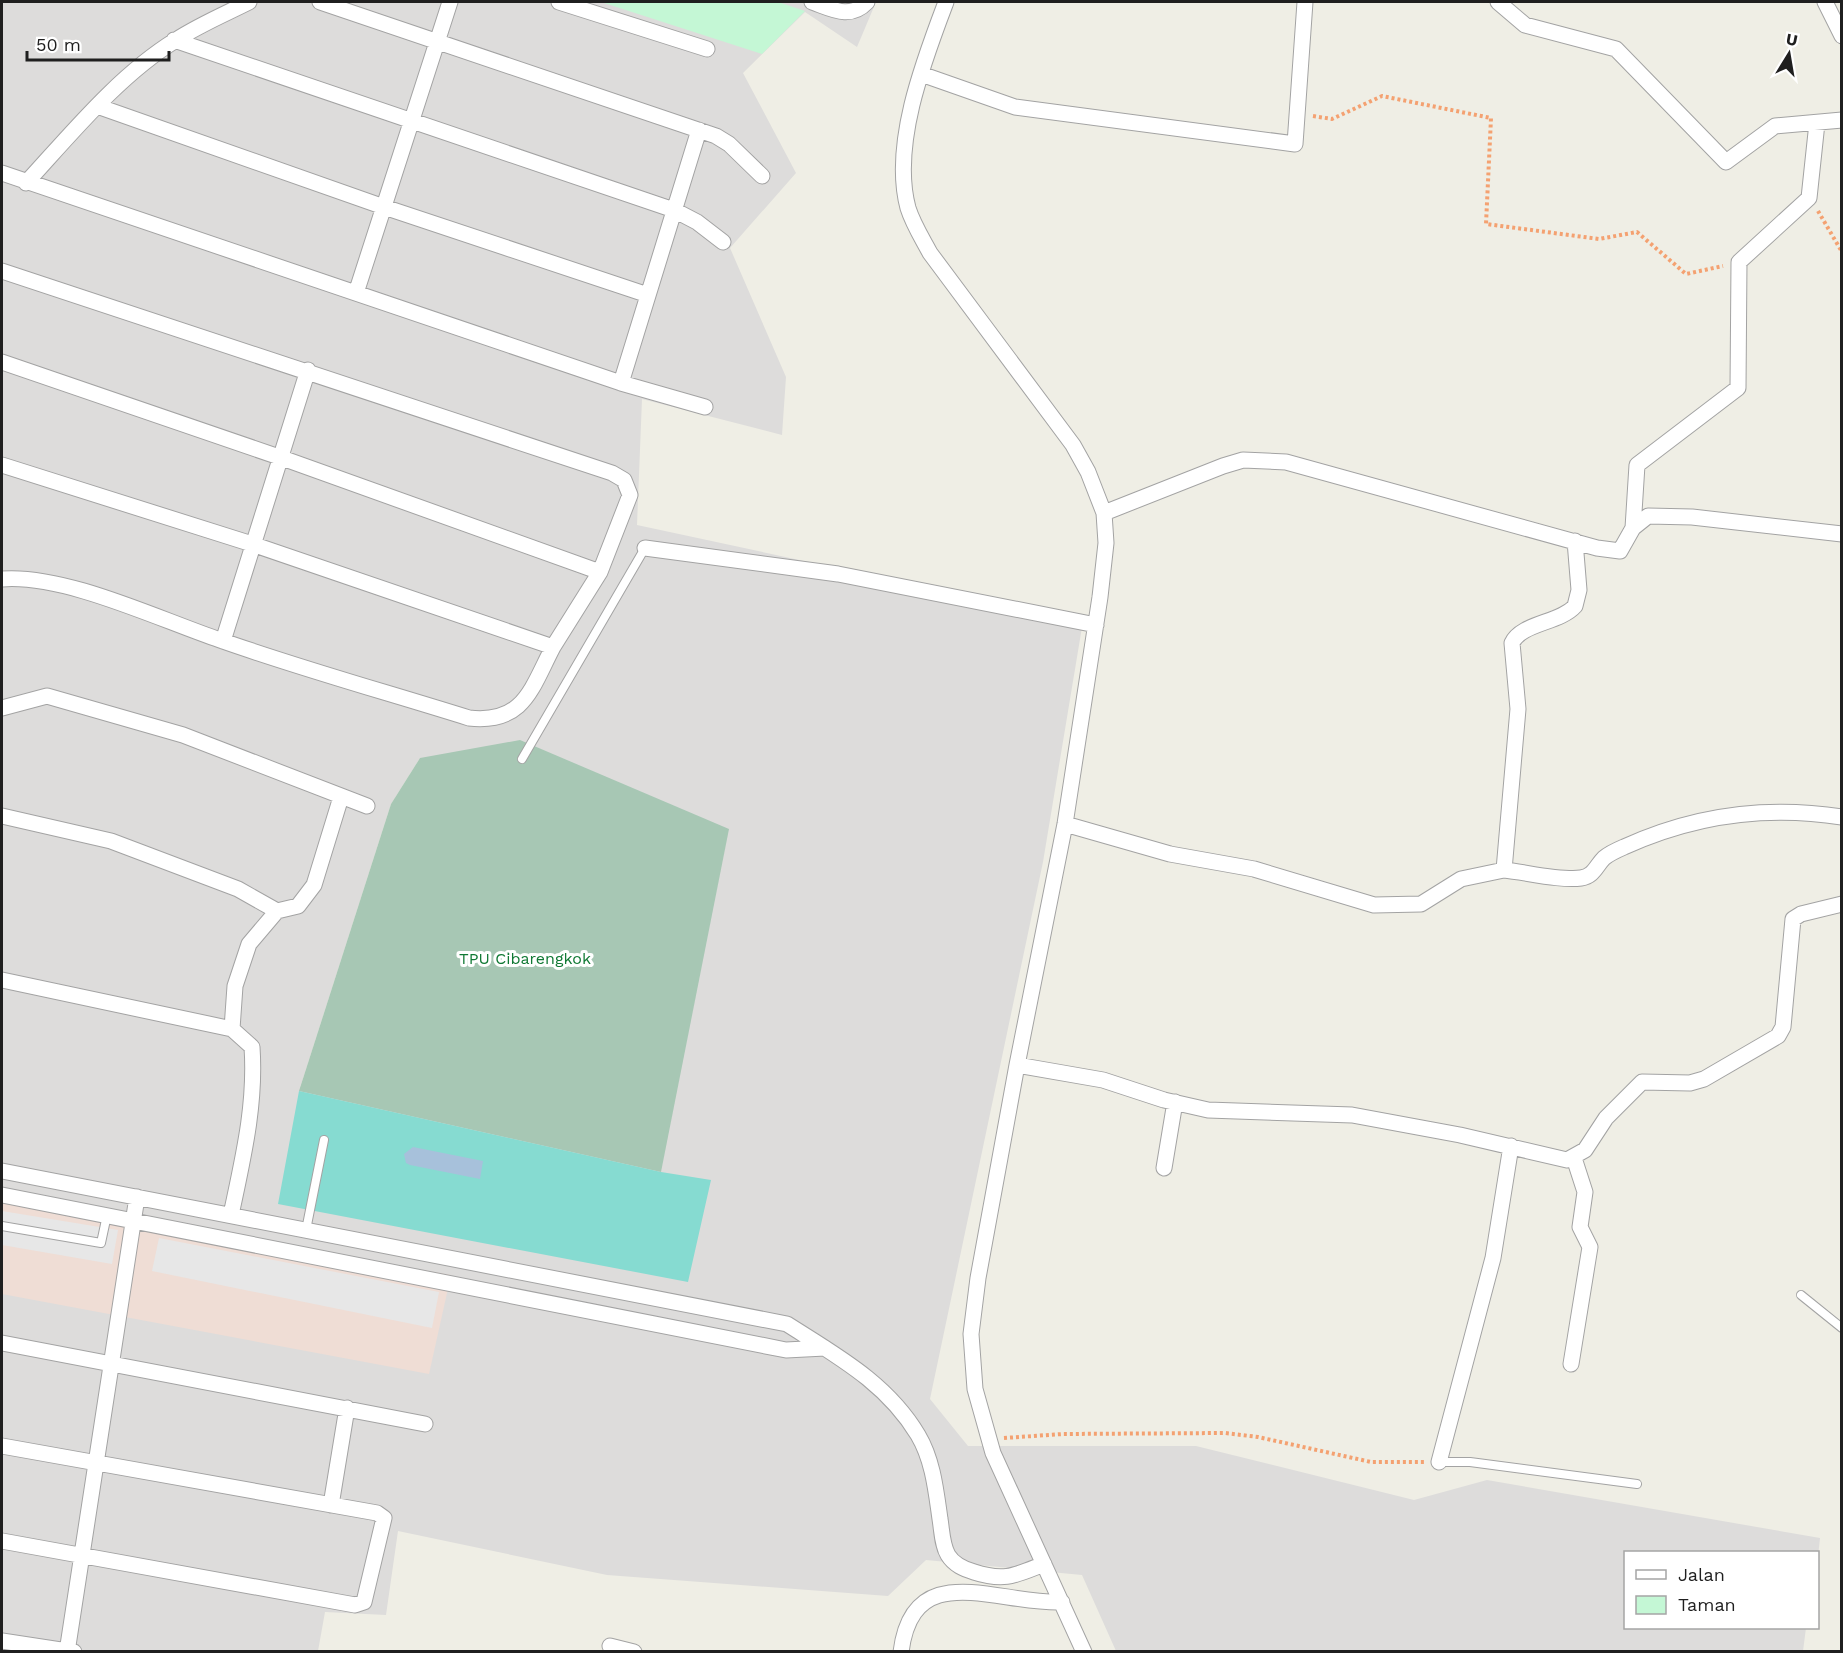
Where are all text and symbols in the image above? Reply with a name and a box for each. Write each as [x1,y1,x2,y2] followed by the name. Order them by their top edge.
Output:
[27,24,170,62] scale bar
[1759,24,1819,84] north arrow
[1784,29,1799,50] text: U
[36,34,81,55] text: 50 m
[459,949,591,968] park label: TPU Cibarengkok
[1624,1551,1819,1629] legend
[1678,1564,1725,1585] text: Jalan
[1678,1594,1736,1615] text: Taman

